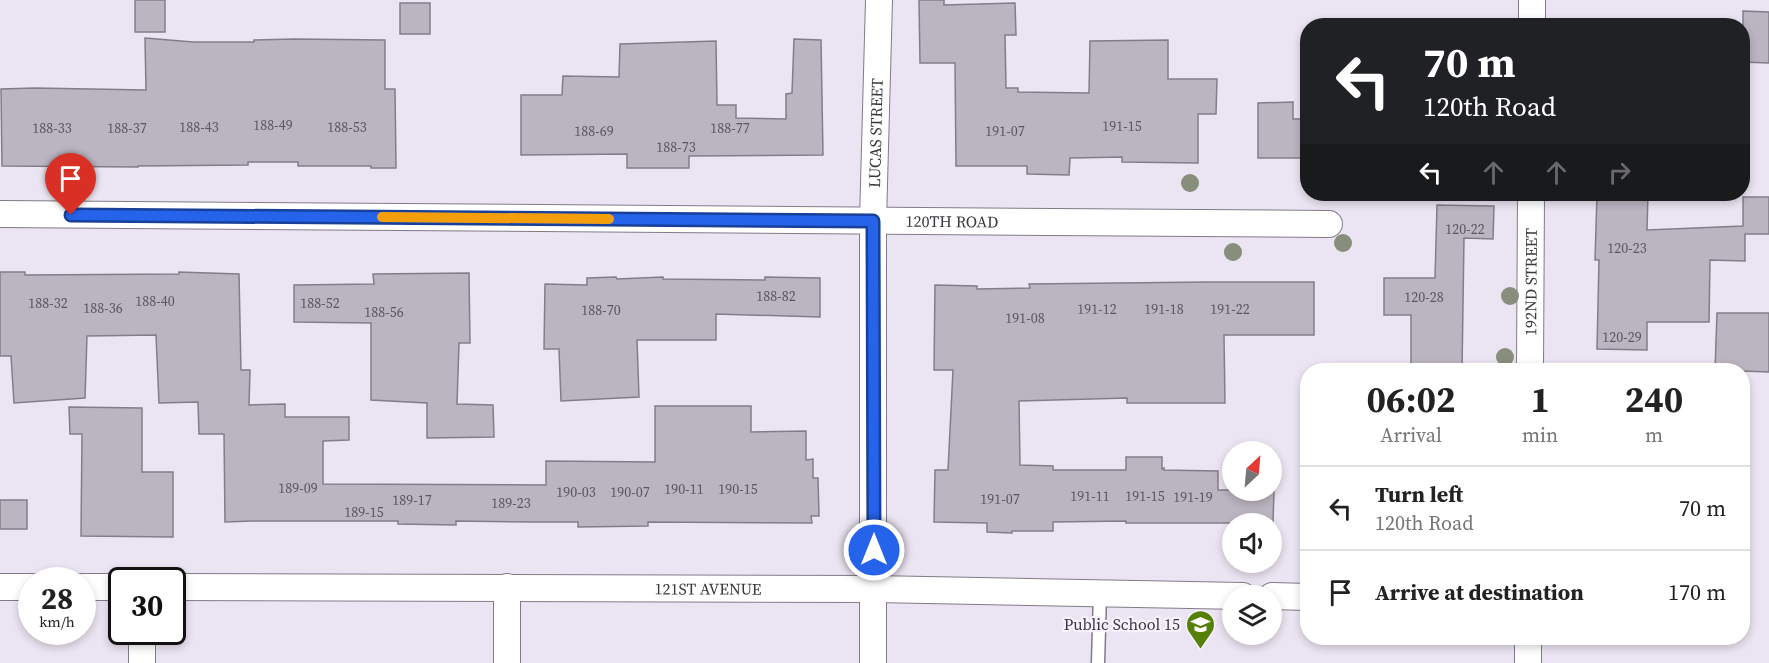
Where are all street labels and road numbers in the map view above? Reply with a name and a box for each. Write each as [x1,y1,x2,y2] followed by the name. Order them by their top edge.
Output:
[863,78,888,188] street label: LUCAS STREET
[906,210,998,233] street label: 120TH ROAD
[1519,228,1542,336] street label: 192ND STREET
[654,577,762,600] street label: 121ST AVENUE

